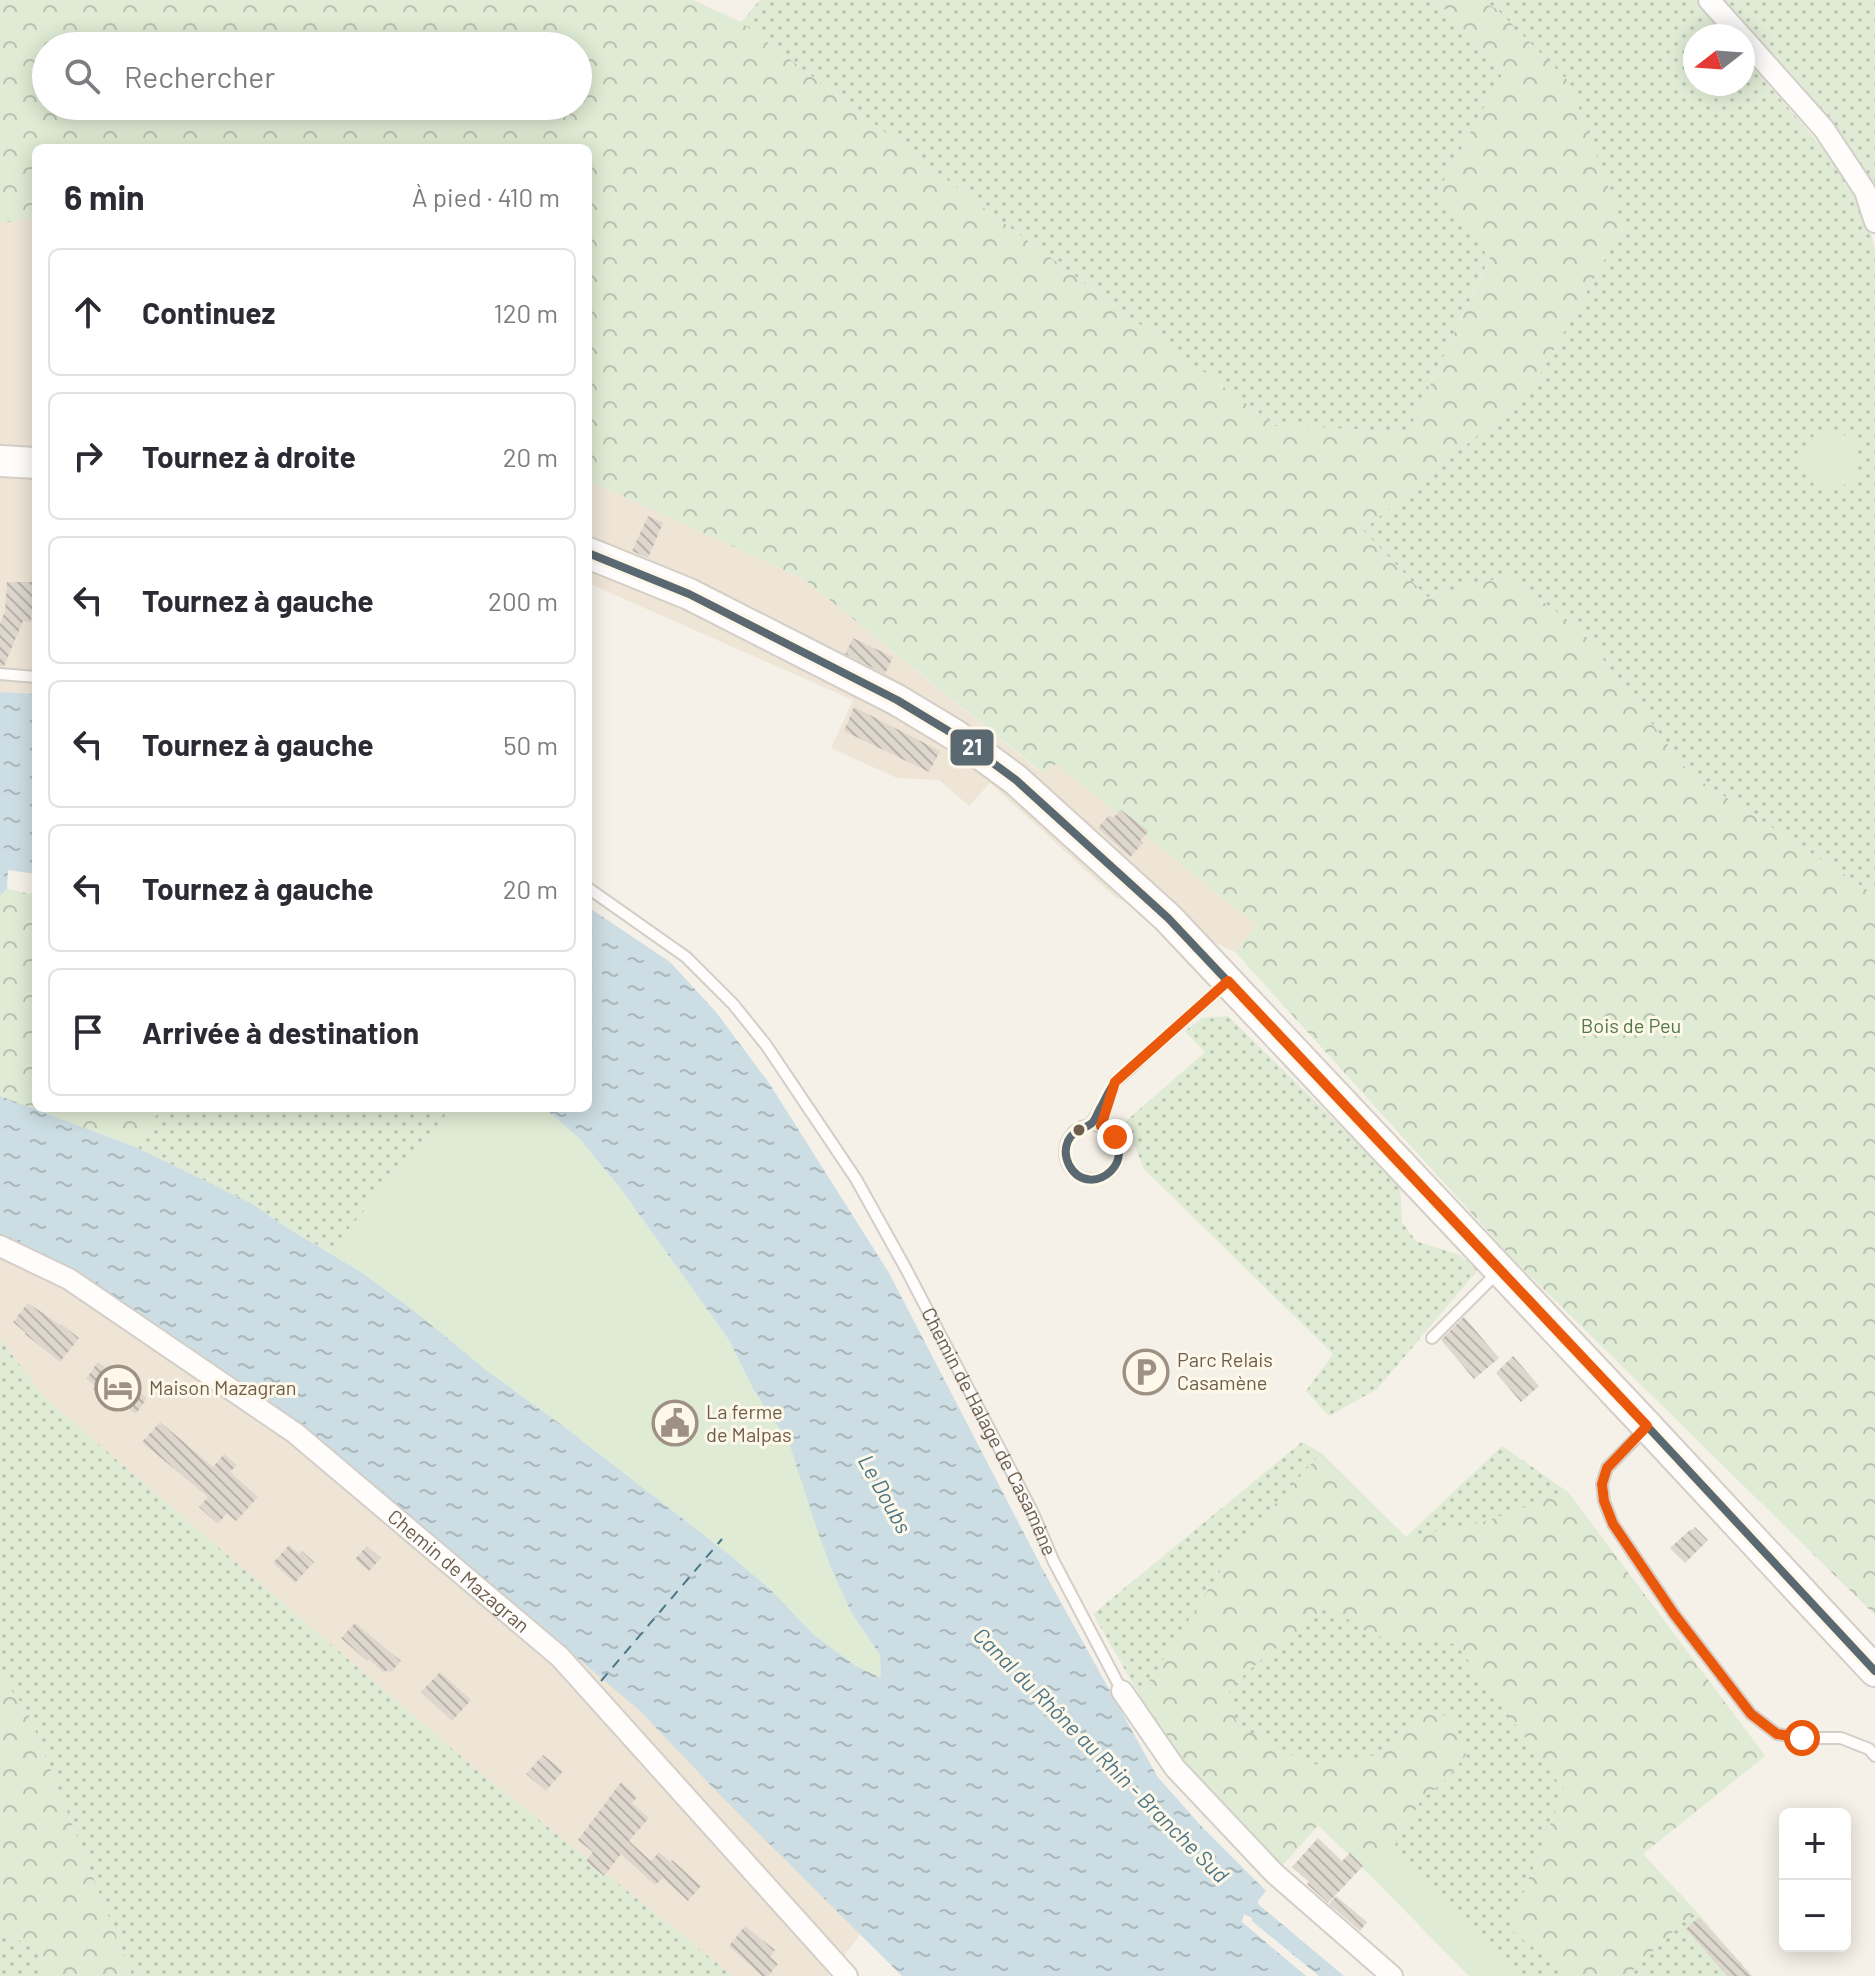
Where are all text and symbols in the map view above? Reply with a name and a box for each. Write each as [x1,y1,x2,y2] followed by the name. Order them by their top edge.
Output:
[1683,24,1755,96] north arrow
[32,32,592,120] search box
[60,54,104,98] icon: search
[124,58,275,94] text: Rechercher
[64,176,145,217] text: 6 min
[412,181,560,212] text: À pied · 410 m
[66,290,110,334] icon: ahead
[142,294,275,330] text: Continuez
[494,297,558,328] text: 120 m
[66,434,110,478] icon: right
[142,438,356,474] text: Tournez à droite
[503,441,558,472] text: 20 m
[66,578,110,622] icon: left
[142,582,374,618] text: Tournez à gauche
[488,585,558,616] text: 200 m
[66,722,110,766] icon: left
[142,726,374,762] text: Tournez à gauche
[949,728,995,767] line badge: 21
[503,729,558,760] text: 50 m
[962,733,982,759] text: 21
[66,866,110,910] icon: left
[142,870,374,906] text: Tournez à gauche
[503,873,558,904] text: 20 m
[66,1010,110,1054] icon: arrive
[1581,1013,1681,1037] park label: Bois de Peu
[142,1014,419,1050] text: Arrivée à destination
[1097,1119,1133,1155] route end
[1071,1122,1087,1138] unlabelled marker
[917,1303,1063,1559] street label: Chemin de Halage de Casamène
[1177,1347,1273,1394] place label: Parc Relais Casamène
[1122,1348,1170,1396] parking icon: Parc Relais Casamène
[94,1364,142,1412] hotel icon: Maison Mazagran
[149,1375,297,1399] place label: Maison Mazagran
[651,1399,699,1447] public building icon: La ferme de Malpas
[706,1399,792,1446] place label: La ferme de Malpas
[854,1450,918,1537] water label: Le Doubs
[383,1504,535,1637] street label: Chemin de Mazagran
[969,1621,1235,1888] water label: Canal du Rhône au Rhin - Branche Sud
[1784,1720,1820,1756] route start
[1779,1808,1851,1952] map controls
[1779,1808,1851,1880] button: +
[1779,1880,1851,1952] button: −

